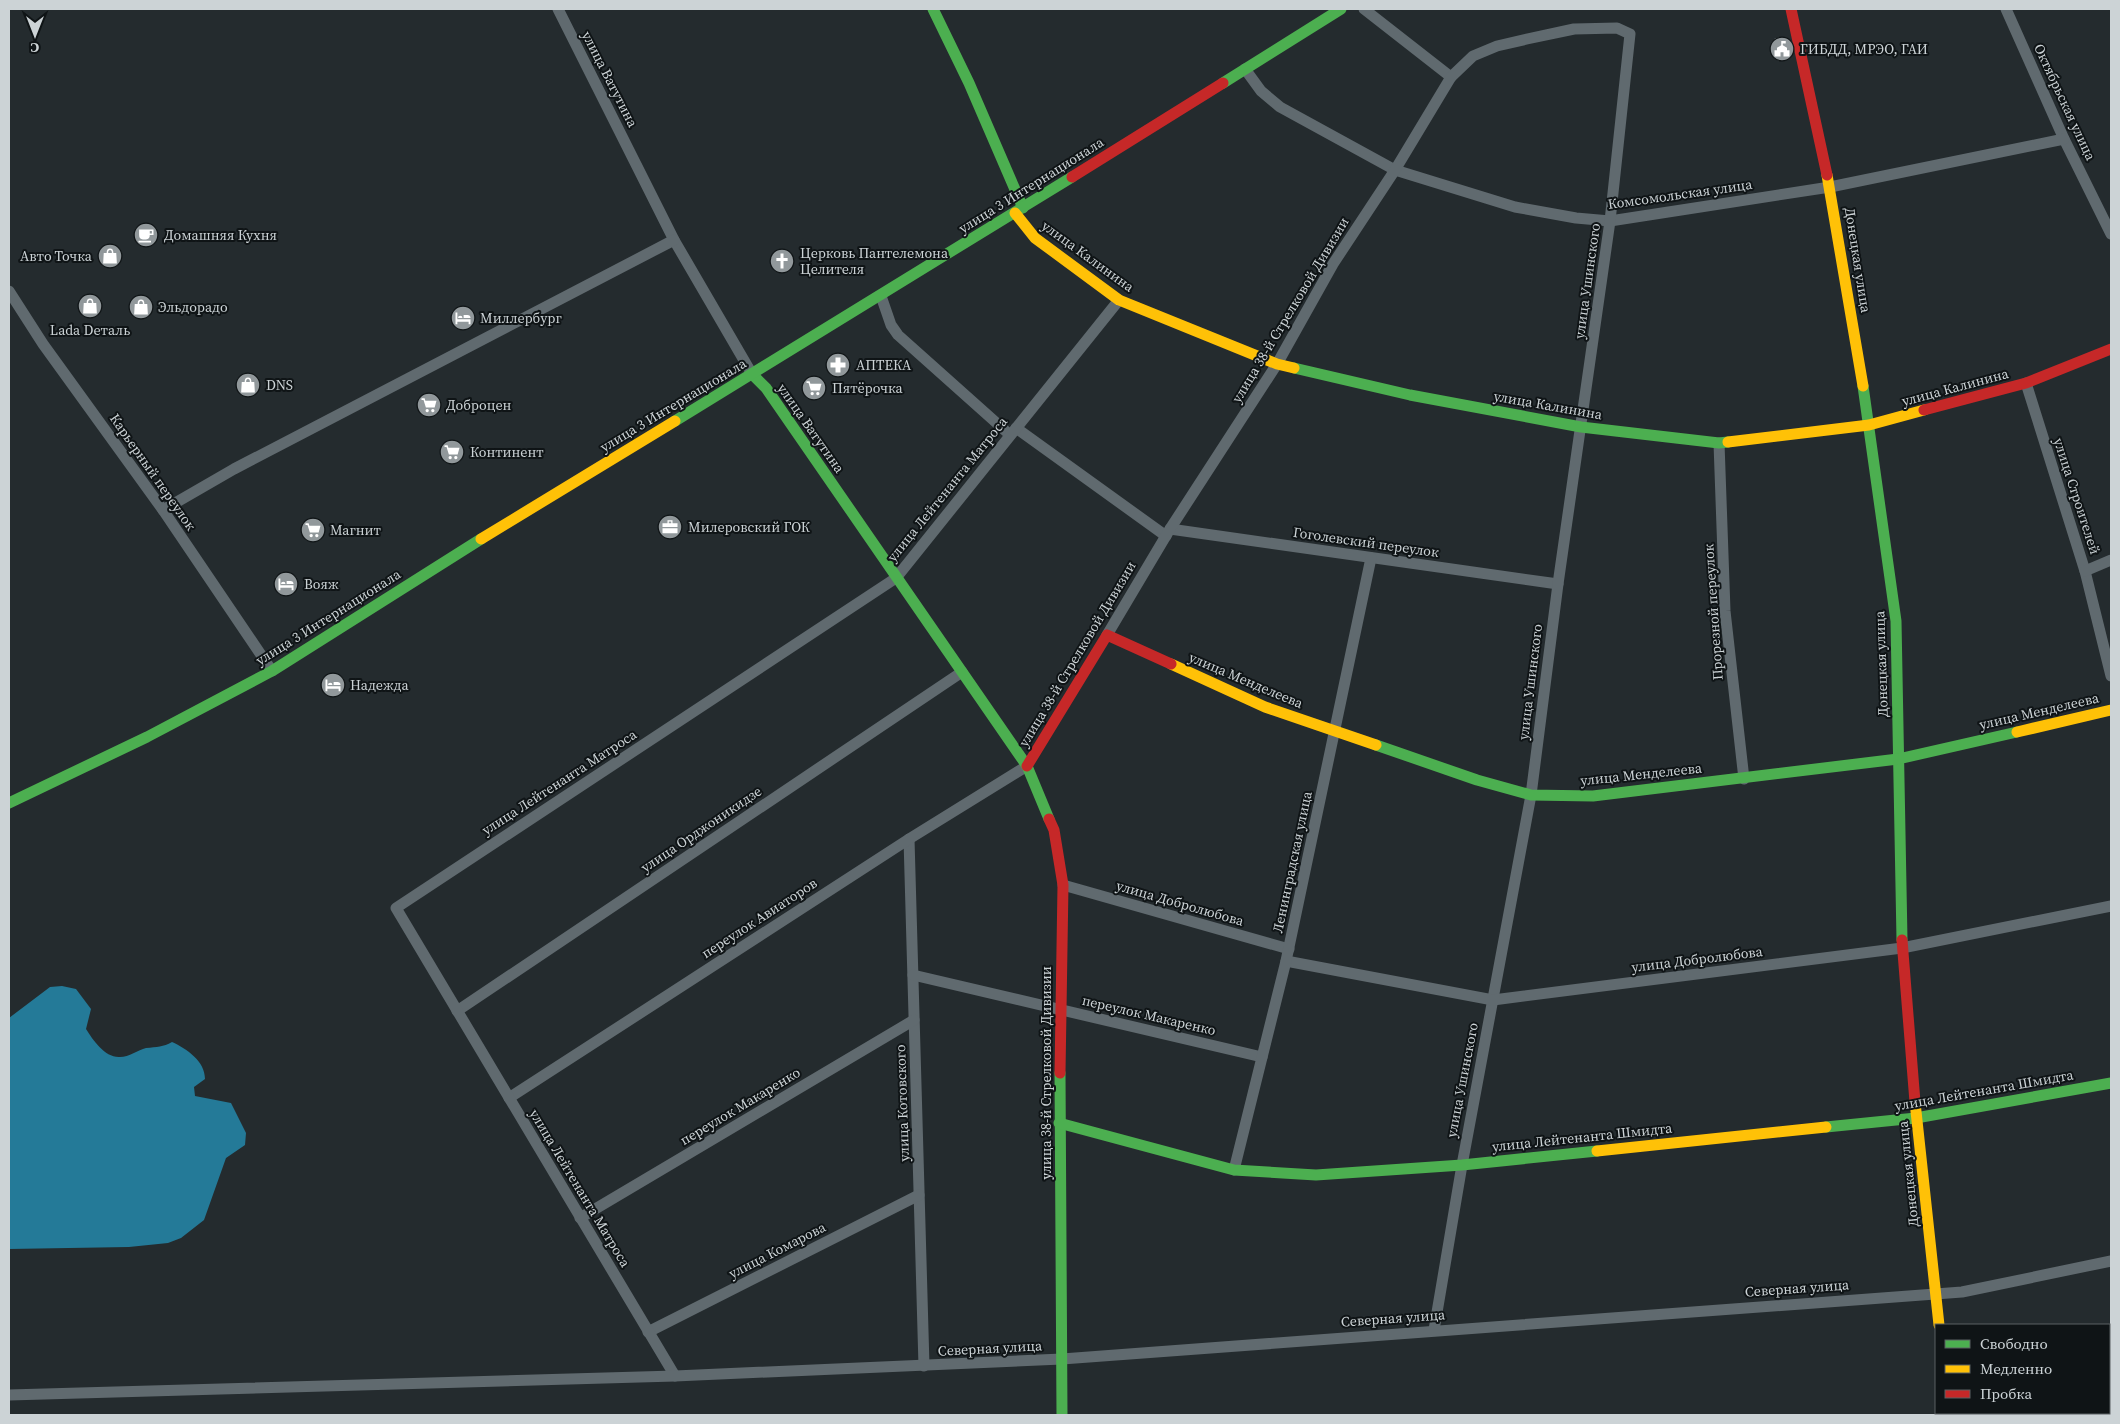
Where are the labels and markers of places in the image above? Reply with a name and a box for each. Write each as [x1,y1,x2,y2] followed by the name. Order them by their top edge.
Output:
[1769,36,1795,62] public building icon: ГИБДД, МРЭО, ГАИ
[1800,39,1928,59] place label: ГИБДД, МРЭО, ГАИ
[133,222,159,248] cafe icon: Домашняя Кухня
[164,225,277,245] place label: Домашняя Кухня
[97,243,123,269] shop icon: Авто Точка
[800,243,949,279] place label: Церковь Пантелемона Целителя
[20,246,93,266] place label: Авто Точка
[769,248,795,274] church icon: Церковь Пантелемона Целителя
[77,293,103,319] shop icon: Lada Dеталь
[128,294,154,320] shop icon: Эльдорадо
[158,297,228,317] place label: Эльдорадо
[450,305,476,331] hotel icon: Миллербург
[480,308,562,328] place label: Миллербург
[50,320,130,340] place label: Lada Dеталь
[825,352,851,378] pharmacy icon: АПТЕКА
[856,355,912,375] place label: АПТЕКА
[235,372,261,398] shop icon: DNS
[266,375,293,395] place label: DNS
[801,375,827,401] supermarket icon: Пятёрочка
[832,378,904,398] place label: Пятёрочка
[416,392,442,418] supermarket icon: Доброцен
[446,395,512,415] place label: Доброцен
[439,439,465,465] supermarket icon: Континент
[470,442,544,462] place label: Континент
[657,514,683,540] office icon: Милеровский ГОК
[300,517,326,543] supermarket icon: Магнит
[688,517,811,537] place label: Милеровский ГОК
[330,520,381,540] place label: Магнит
[273,571,299,597] hotel icon: Вояж
[304,574,339,594] place label: Вояж
[320,672,346,698] hotel icon: Надежда
[350,675,410,695] place label: Надежда

